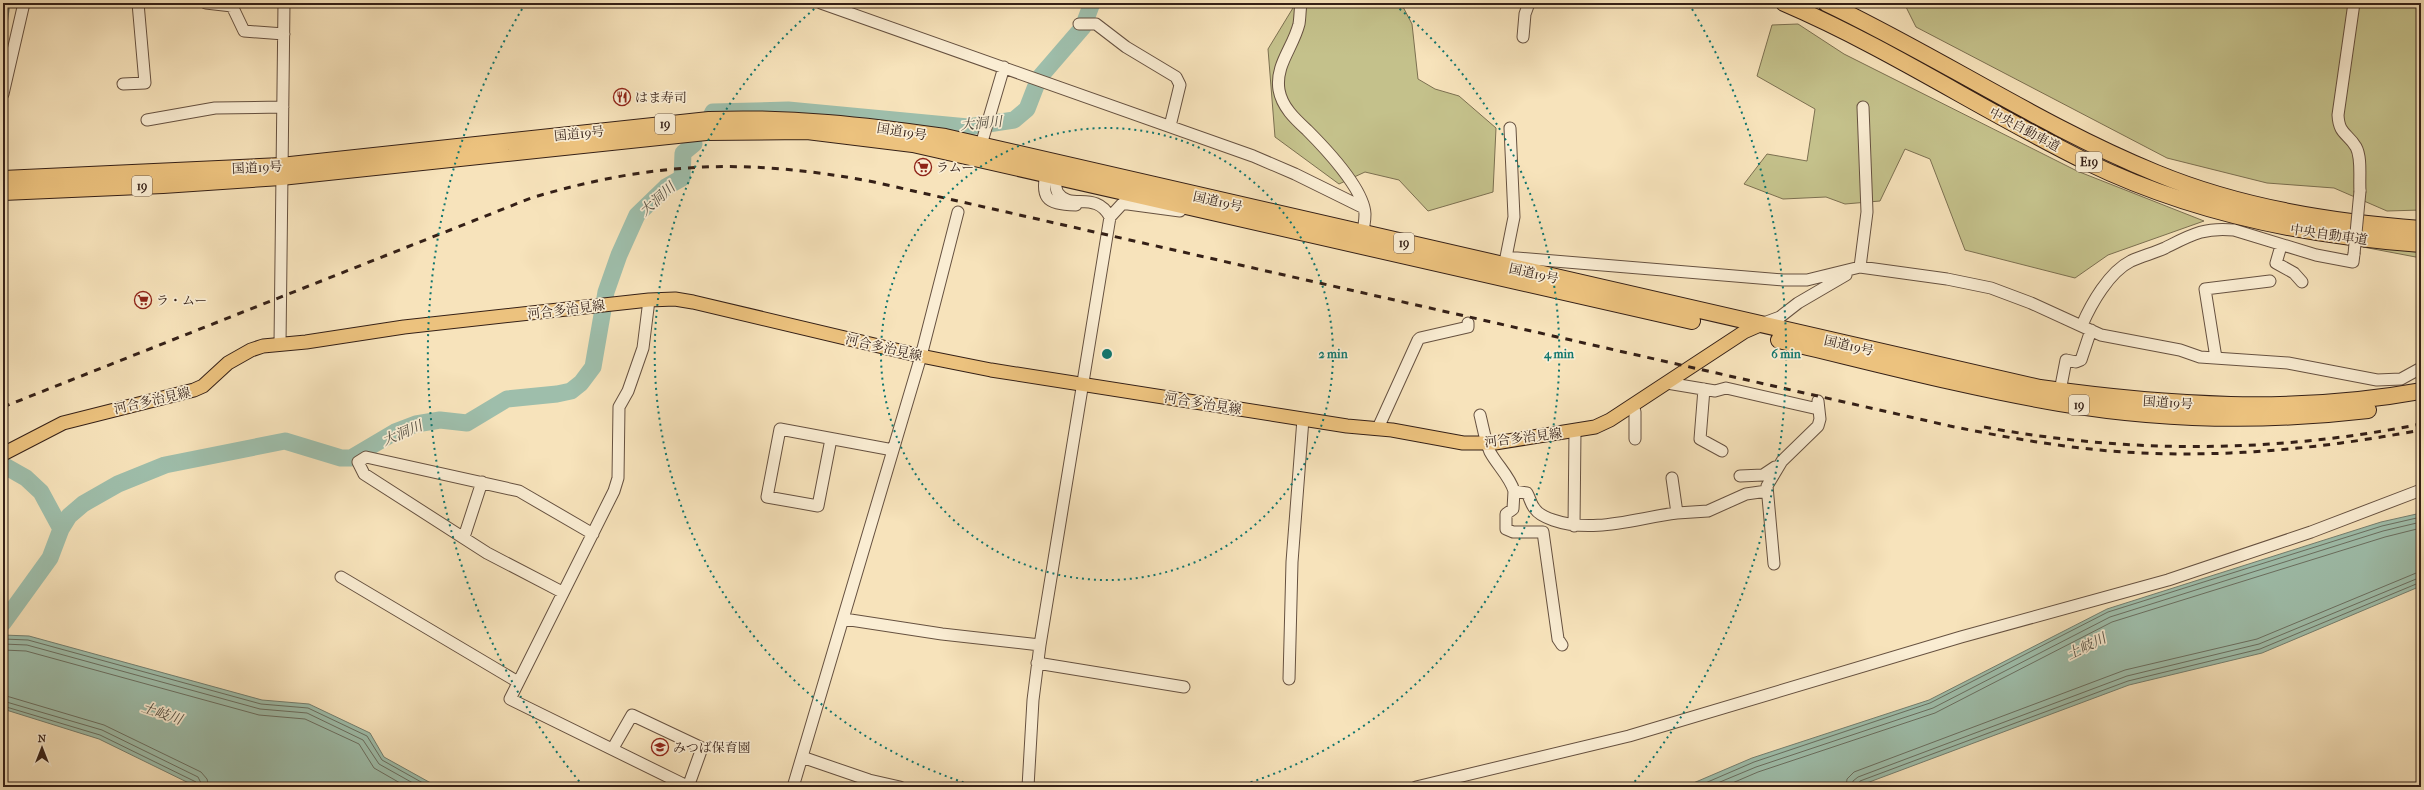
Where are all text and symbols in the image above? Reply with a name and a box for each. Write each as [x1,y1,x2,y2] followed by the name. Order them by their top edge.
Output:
[612,87,632,107] restaurant icon: はま寿司
[635,90,687,105] place label: はま寿司
[1987,105,2063,154] street label: 中央自動車道
[959,113,1005,134] water label: 大洞川
[655,114,675,134] road number: 19
[876,120,928,143] street label: 国道19号
[553,123,605,144] street label: 国道19号
[2076,152,2102,172] road number: E19
[913,157,933,177] supermarket icon: ラムー
[231,159,283,176] street label: 国道19号
[936,160,974,175] place label: ラムー
[132,176,152,196] road number: 19
[636,178,680,220] water label: 大洞川
[1192,189,1244,214] street label: 国道19号
[2289,222,2369,247] street label: 中央自動車道
[1394,233,1414,253] road number: 19
[1508,261,1560,286] street label: 国道19号
[133,290,153,310] supermarket icon: ラ・ムー
[156,293,207,308] place label: ラ・ムー
[526,297,606,322] street label: 河合多治見線
[844,331,924,364] street label: 河合多治見線
[1823,333,1875,358] street label: 国道19号
[1100,347,1114,361] centre of rings
[1318,347,1349,361] text: 2 min
[1543,347,1575,362] text: 4 min
[1771,347,1802,361] text: 6 min
[112,384,192,417] street label: 河合多治見線
[1163,390,1243,417] street label: 河合多治見線
[2142,393,2194,412] street label: 国道19号
[2069,395,2089,415] road number: 19
[380,417,427,449] water label: 大洞川
[1483,425,1563,450] street label: 河合多治見線
[2064,629,2111,663] water label: 土岐川
[139,699,186,729] water label: 土岐川
[22,728,62,768] north arrow
[38,732,47,745] text: N
[650,737,670,757] school or university icon: みつば保育園
[673,740,751,755] place label: みつば保育園

